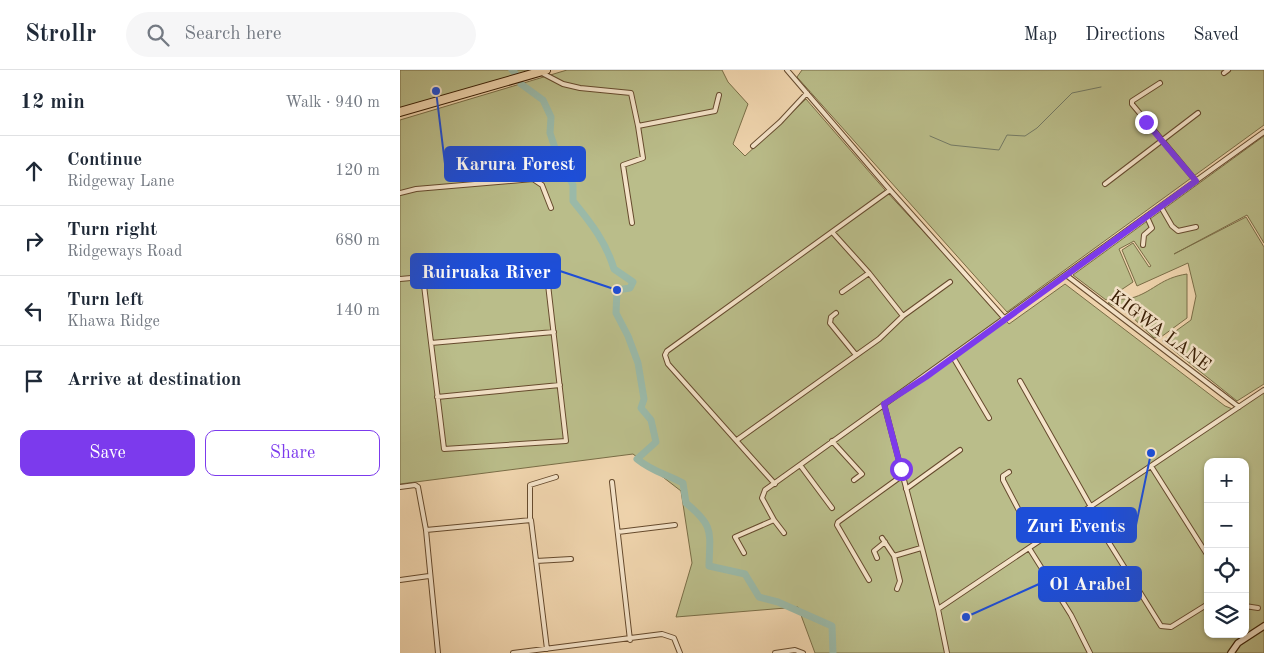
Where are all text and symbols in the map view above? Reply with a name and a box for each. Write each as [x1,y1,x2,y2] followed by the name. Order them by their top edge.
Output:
[126,12,476,57] search box
[144,21,172,49] icon: search
[25,23,96,47] text: Strollr
[184,25,282,44] text: Search here
[1024,26,1057,44] text: Map
[1085,26,1165,44] text: Directions
[1193,26,1239,44] text: Saved
[20,92,85,113] text: 12 min
[285,95,380,111] text: Walk · 940 m
[1135,111,1158,134] route end
[445,147,585,181] callout: Karura Forest
[67,151,142,170] text: Continue
[455,156,575,175] text: Karura Forest
[20,157,48,185] icon: ahead
[335,163,380,179] text: 120 m
[67,174,174,190] text: Ridgeway Lane
[67,221,157,240] text: Turn right
[20,227,48,255] icon: right
[335,233,380,249] text: 680 m
[67,244,182,260] text: Ridgeways Road
[411,254,560,288] callout: Ruiruaka River
[421,264,551,283] text: Ruiruaka River
[1106,287,1214,375] street label: KIGWA LANE
[67,291,144,310] text: Turn left
[20,297,48,325] icon: left
[335,303,380,319] text: 140 m
[67,314,160,330] text: Khawa Ridge
[20,367,48,395] icon: arrive
[67,371,241,390] text: Arrive at destination
[20,430,195,476] button: Save
[205,430,380,476] button: Share
[890,458,913,481] route start
[1204,458,1249,638] map controls
[1204,458,1249,503] button: +
[1204,503,1249,548] button: −
[1017,508,1136,542] callout: Zuri Events
[1027,518,1125,537] text: Zuri Events
[1204,548,1249,593] button: locate
[1039,567,1141,601] callout: Ol Arabel
[1049,576,1131,595] text: Ol Arabel
[1204,593,1249,638] button: layers

